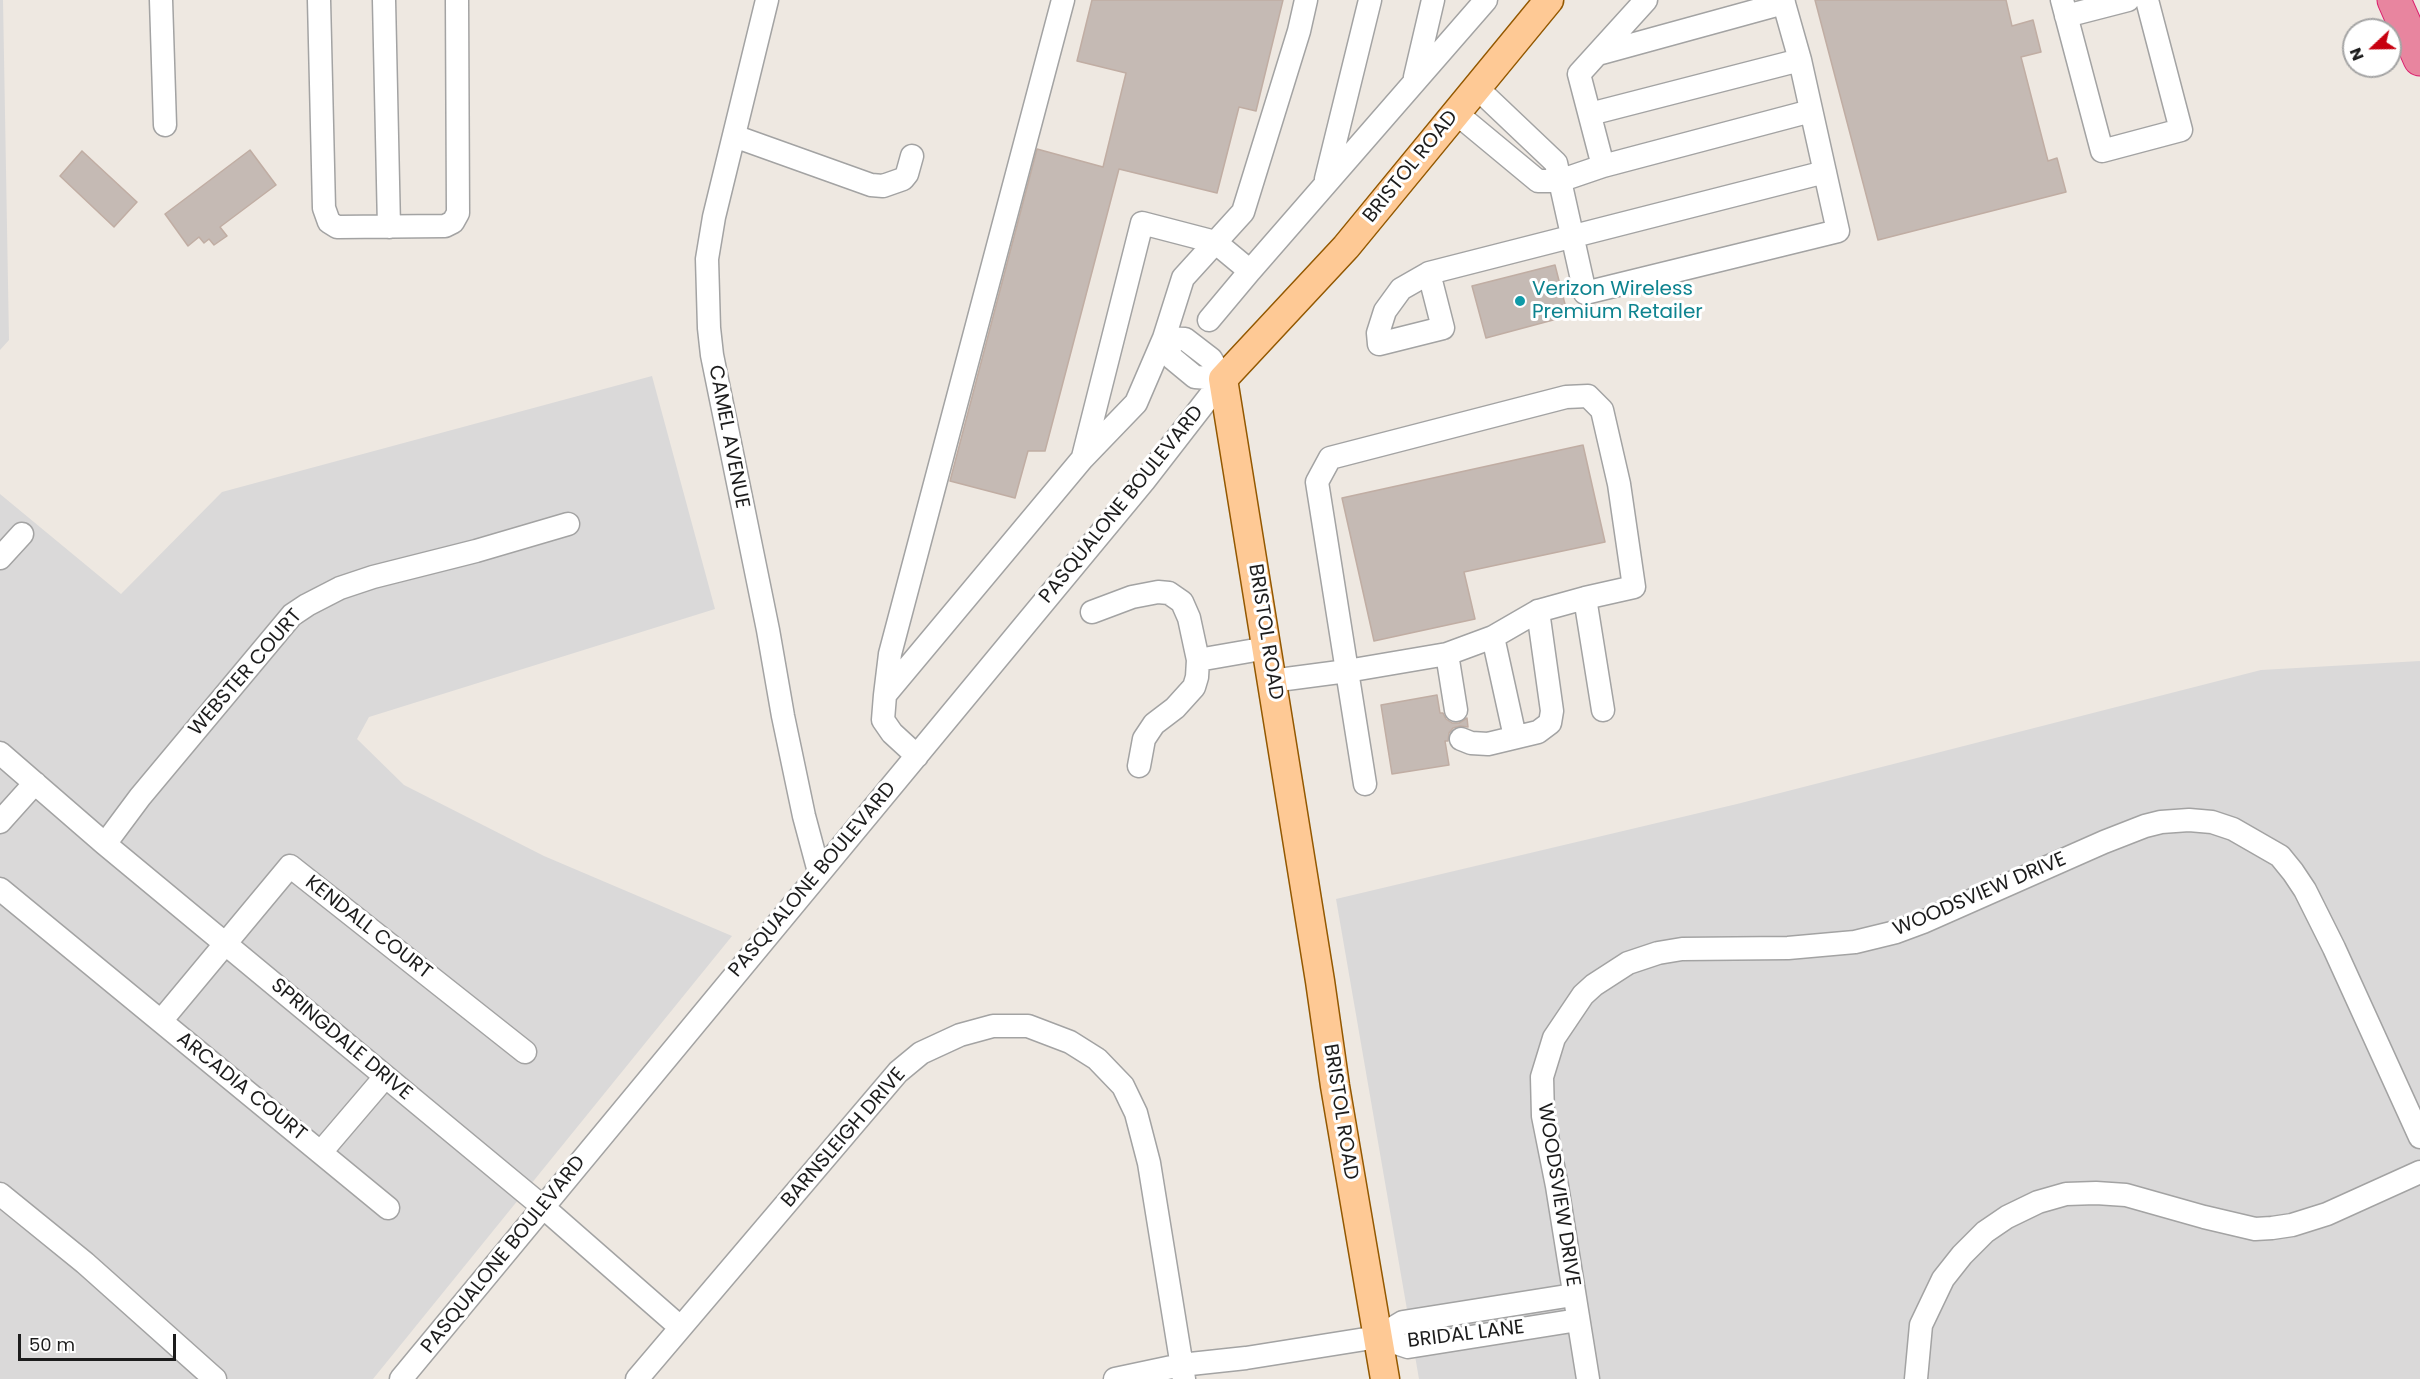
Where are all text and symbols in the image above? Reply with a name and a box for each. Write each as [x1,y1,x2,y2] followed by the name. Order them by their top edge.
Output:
[2342,18,2402,78] north arrow
[2344,44,2370,64] text: N
[1359,106,1463,228] street label: BRISTOL ROAD
[1532,278,1703,325] place label: Verizon Wireless Premium Retailer
[1513,294,1527,308] marker: Verizon Wireless Premium Retailer
[702,363,754,511] street label: CAMEL AVENUE
[1035,401,1209,609] street label: PASQUALONE BOULEVARD
[1242,562,1288,702] street label: BRISTOL ROAD
[184,605,308,741] street label: WEBSTER COURT
[724,778,902,982] street label: PASQUALONE BOULEVARD
[1890,848,2070,942] street label: WOODSVIEW DRIVE
[300,871,436,985] street label: KENDALL COURT
[266,974,416,1106] street label: SPRINGDALE DRIVE
[171,1027,311,1147] street label: ARCADIA COURT
[1317,1042,1363,1182] street label: BRISTOL ROAD
[777,1063,911,1213] street label: BARNSLEIGH DRIVE
[1532,1102,1584,1288] street label: WOODSVIEW DRIVE
[417,1151,591,1359] street label: PASQUALONE BOULEVARD
[1406,1316,1526,1354] street label: BRIDAL LANE
[21,1322,178,1360] scale bar
[29,1332,75,1357] text: 50 m

